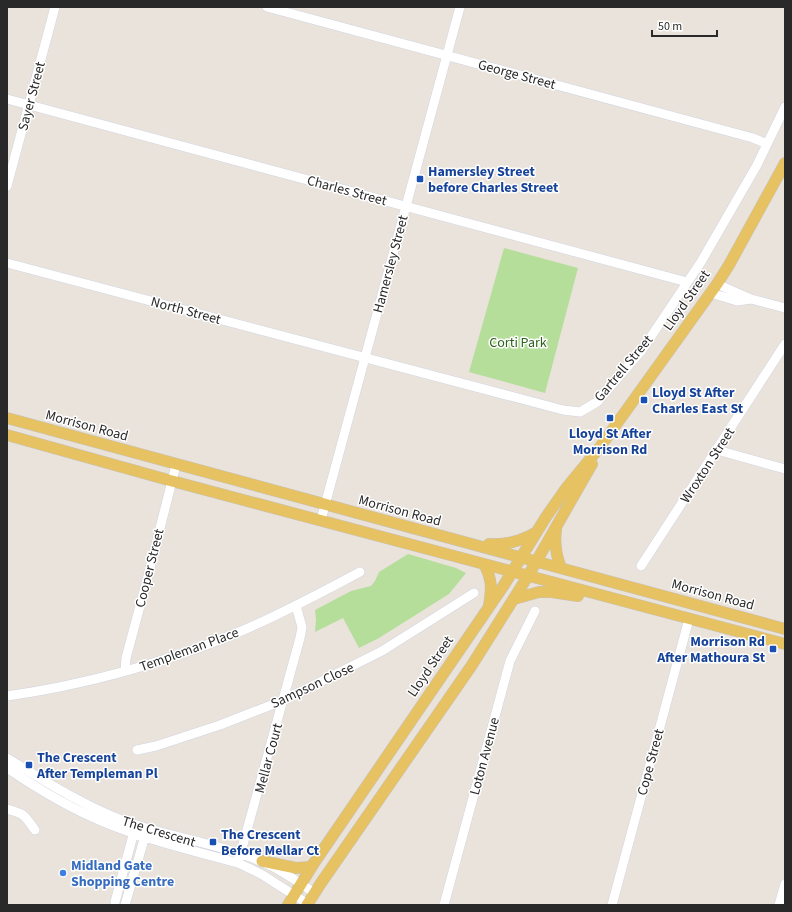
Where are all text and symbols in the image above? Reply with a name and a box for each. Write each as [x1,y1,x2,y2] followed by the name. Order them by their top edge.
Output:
[652,12,717,38] scale bar
[658,18,682,35] text: 50 m
[476,55,558,95] street label: George Street
[13,59,51,133] street label: Sayer Street
[428,162,559,198] place label: Hamersley Street before Charles Street
[305,171,389,211] street label: Charles Street
[415,174,425,184] marker: Hamersley Street before Charles Street
[368,213,414,315] street label: Hamersley Street
[659,266,715,335] street label: Lloyd Street
[149,292,223,330] street label: North Street
[590,331,658,406] street label: Gartrell Street
[489,333,547,353] park label: Corti Park
[652,383,744,419] place label: Lloyd St After Charles East St
[639,395,649,405] marker: Lloyd St After Charles East St
[43,405,130,447] street label: Morrison Road
[605,413,615,423] marker: Lloyd St After Morrison Rd
[569,424,652,460] place label: Lloyd St After Morrison Rd
[676,424,740,507] street label: Wroxton Street
[356,490,443,532] street label: Morrison Road
[131,526,169,610] street label: Cooper Street
[669,574,756,616] street label: Morrison Road
[137,623,242,677] street label: Templeman Place
[403,632,459,701] street label: Lloyd Street
[656,632,766,668] place label: Morrison Rd After Mathoura St
[768,644,778,654] marker: Morrison Rd After Mathoura St
[268,658,357,714] street label: Sampson Close
[465,715,505,797] street label: Loton Avenue
[250,721,288,796] street label: Mellar Court
[632,726,670,798] street label: Cope Street
[36,748,158,784] place label: The Crescent After Templeman Pl
[24,760,34,770] marker: The Crescent After Templeman Pl
[120,811,198,853] street label: The Crescent
[221,825,320,861] place label: The Crescent Before Mellar Ct
[208,837,218,847] marker: The Crescent Before Mellar Ct
[71,856,174,892] place label: Midland Gate Shopping Centre
[58,868,68,878] marker: Midland Gate Shopping Centre

